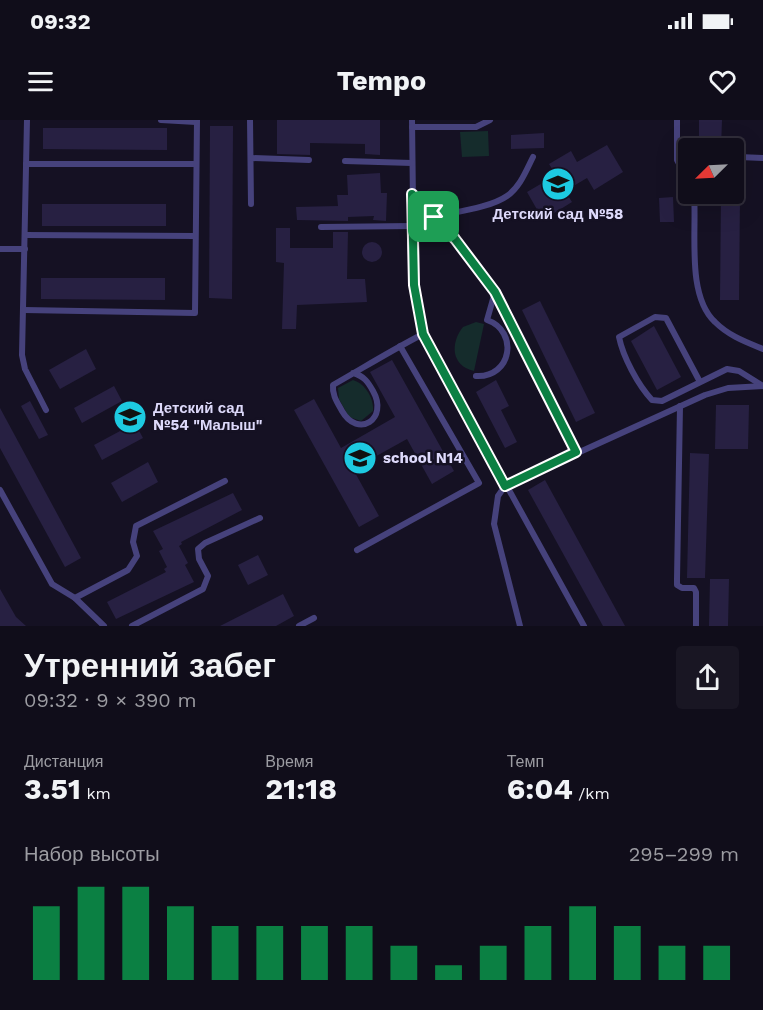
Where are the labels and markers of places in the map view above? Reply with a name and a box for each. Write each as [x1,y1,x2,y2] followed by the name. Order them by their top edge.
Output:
[540,166,576,202] school or university icon: Детский сад №58
[408,191,459,242] pin
[492,205,624,223] place label: Детский сад №58
[112,399,148,435] school or university icon: Детский сад №54 "Малыш"
[153,399,263,434] place label: Детский сад №54 "Малыш"
[342,440,378,476] school or university icon: school N14
[383,449,463,467] place label: school N14

